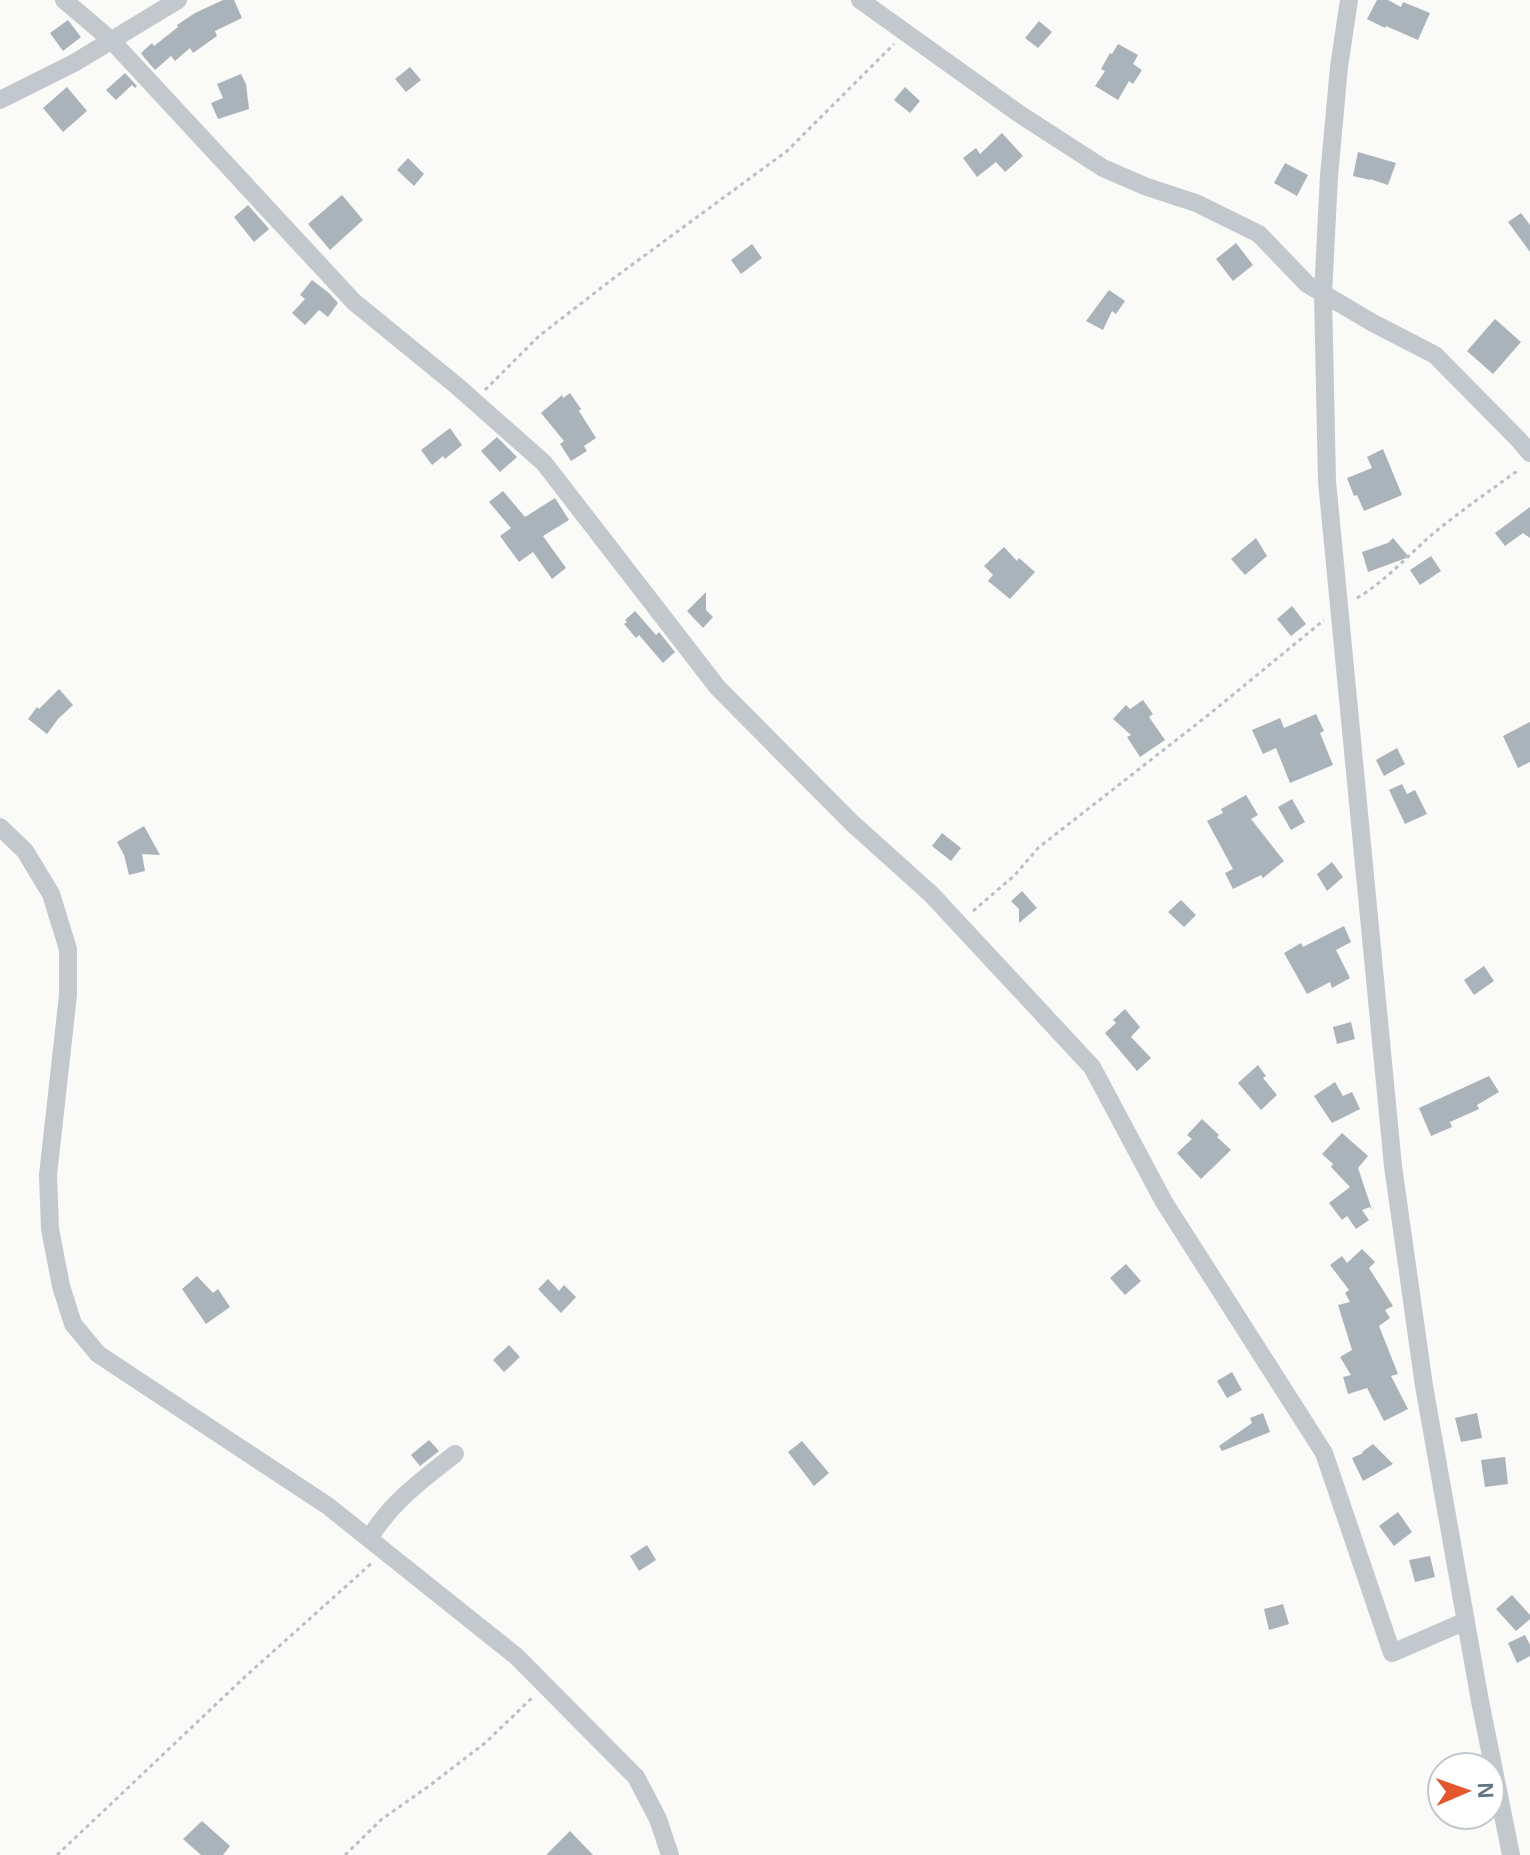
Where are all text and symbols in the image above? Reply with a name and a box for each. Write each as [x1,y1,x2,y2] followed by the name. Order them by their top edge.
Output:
[1426,1751,1506,1831] north arrow
[1473,1782,1498,1799] text: N

